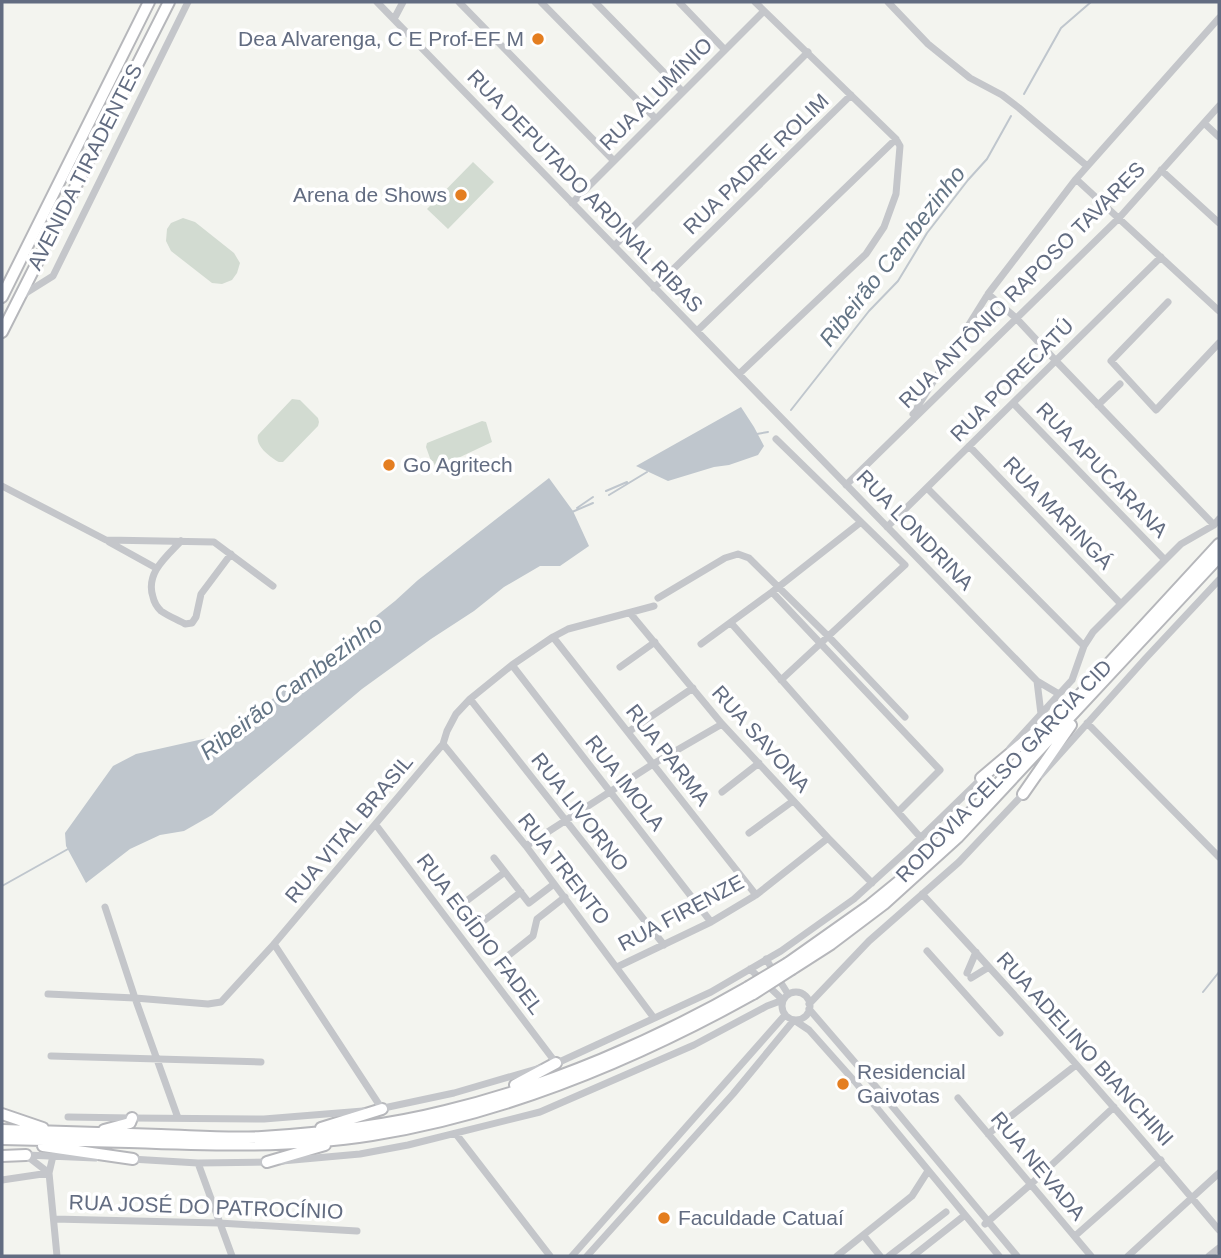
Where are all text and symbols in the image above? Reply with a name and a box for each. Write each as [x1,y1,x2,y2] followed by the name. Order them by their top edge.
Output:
[238,27,524,50] place label: Dea Alvarenga, C E Prof-EF M
[530,31,546,47] marker: Dea Alvarenga, C E Prof-EF M
[595,33,717,155] street label: RUA ALUMÍNIO
[23,60,147,274] street label: AVENIDA TIRADENTES
[463,65,708,317] street label: RUA DEPUTADO ARDINAL RIBAS
[679,89,833,239] street label: RUA PADRE ROLIM
[894,157,1149,412] street label: RUA ANTÔNIO RAPOSO TAVARES
[814,161,970,351] water label: Ribeirão Cambezinho
[293,183,447,206] place label: Arena de Shows
[453,187,469,203] marker: Arena de Shows
[945,313,1078,446] street label: RUA PORECATÚ
[1032,397,1173,542] street label: RUA APUCARANA
[999,452,1118,574] street label: RUA MARINGÁ
[403,453,513,476] place label: Go Agritech
[381,457,397,473] marker: Go Agritech
[852,465,978,594] street label: RUA LONDRINA
[195,611,387,765] water label: Ribeirão Cambezinho
[891,655,1116,887] street label: RODOVIA CELSO GARCIA CID
[708,681,815,797] street label: RUA SAVONA
[622,699,715,810] street label: RUA PARMA
[581,731,670,835] street label: RUA IMOLA
[527,748,634,875] street label: RUA LIVORNO
[280,750,417,907] street label: RUA VITAL BRASIL
[514,809,615,929] street label: RUA TRENTO
[413,849,548,1018] street label: RUA EGÍDIO FADEL
[614,870,747,955] street label: RUA FIRENZE
[992,947,1178,1150] street label: RUA ADELINO BIANCHINI
[857,1060,966,1107] place label: Residencial Gaivotas
[835,1076,851,1092] marker: Residencial Gaivotas
[987,1107,1090,1224] street label: RUA NEVADA
[68,1190,344,1223] street label: RUA JOSÉ DO PATROCÍNIO
[678,1206,844,1229] place label: Faculdade Catuaí
[656,1210,672,1226] marker: Faculdade Catuaí

